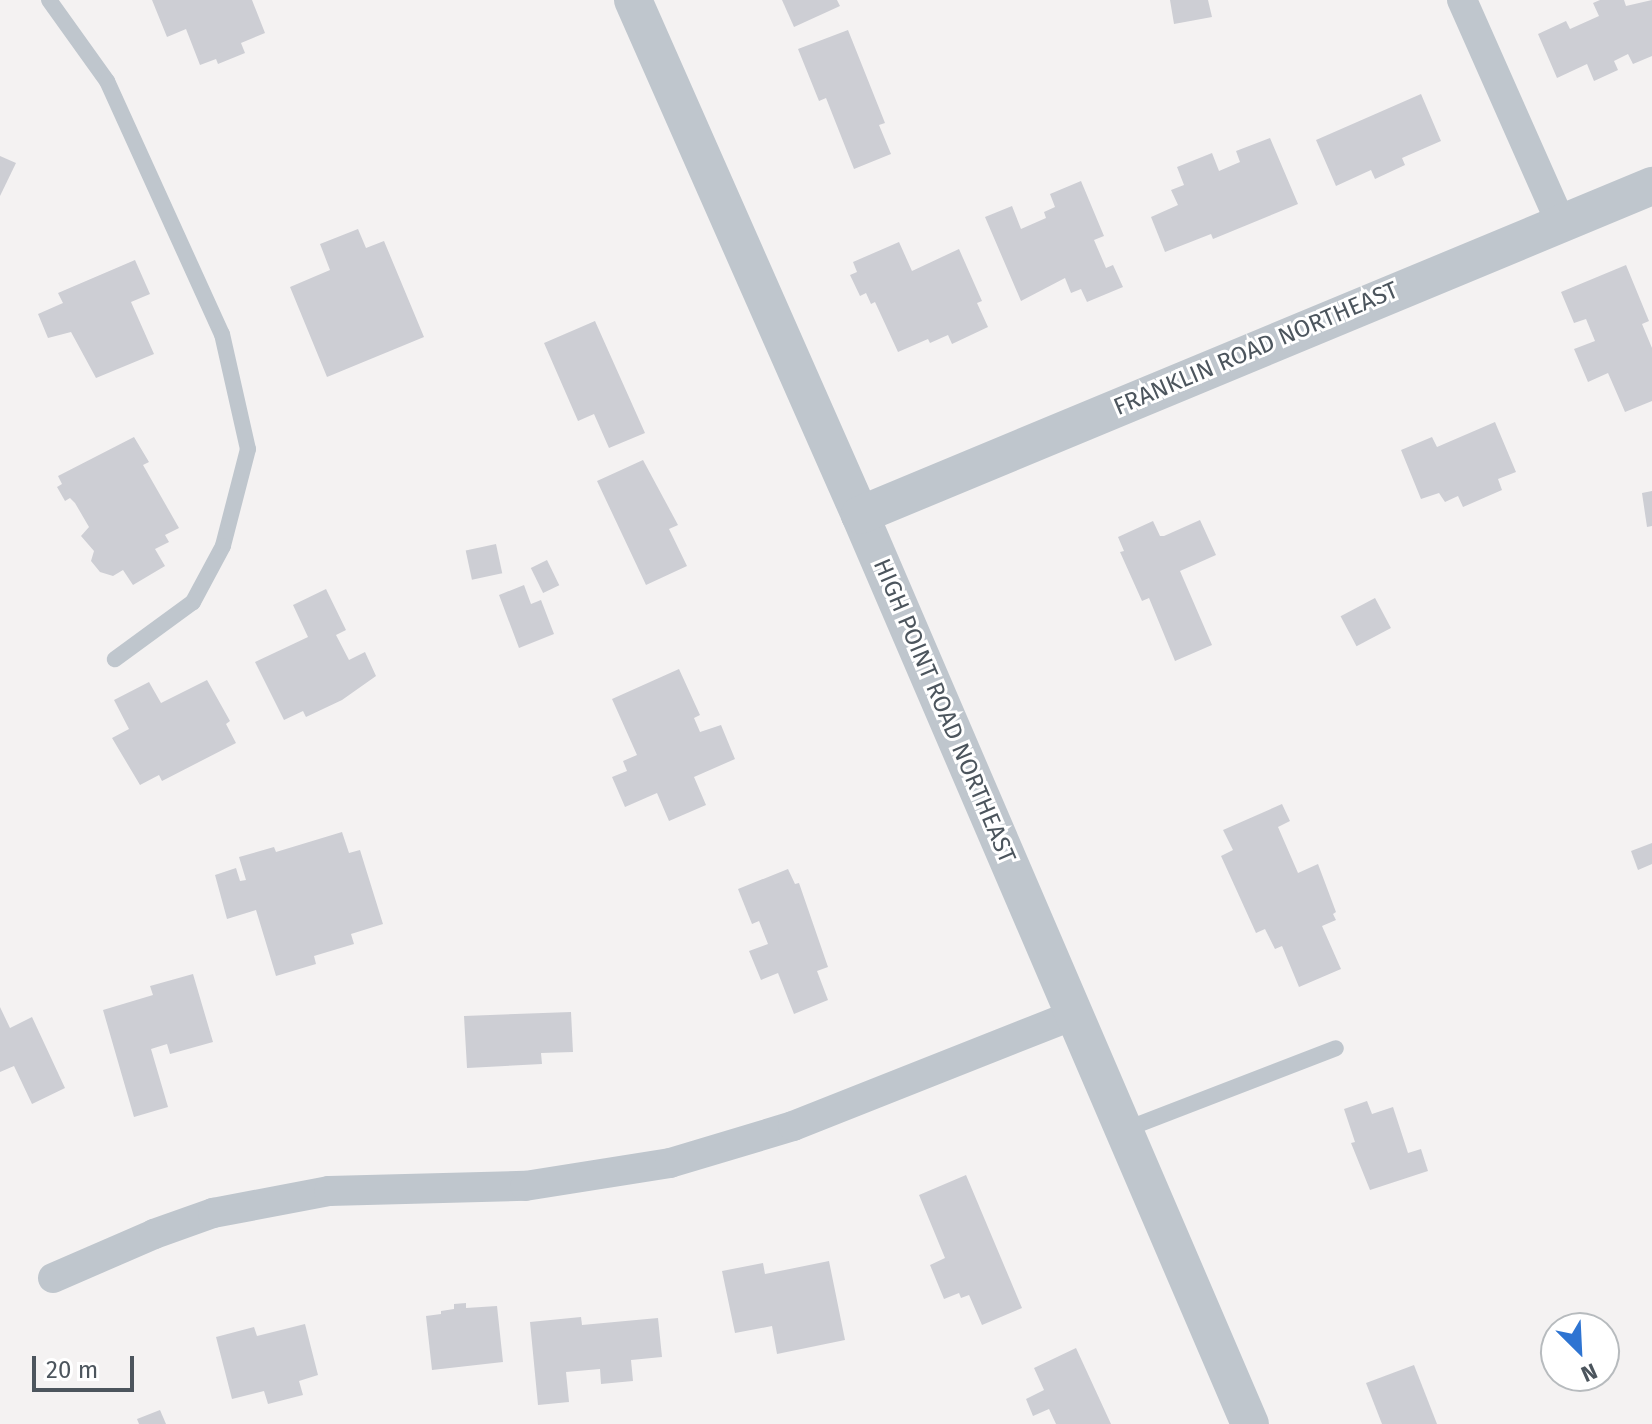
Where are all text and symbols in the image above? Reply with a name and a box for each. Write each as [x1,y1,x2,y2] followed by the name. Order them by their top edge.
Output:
[1110,276,1402,422] street label: FRANKLIN ROAD NORTHEAST
[867,555,1021,867] street label: HIGH POINT ROAD NORTHEAST
[1540,1312,1620,1392] north arrow
[36,1340,138,1390] scale bar
[46,1356,98,1384] text: 20 m
[1577,1357,1601,1388] text: N

